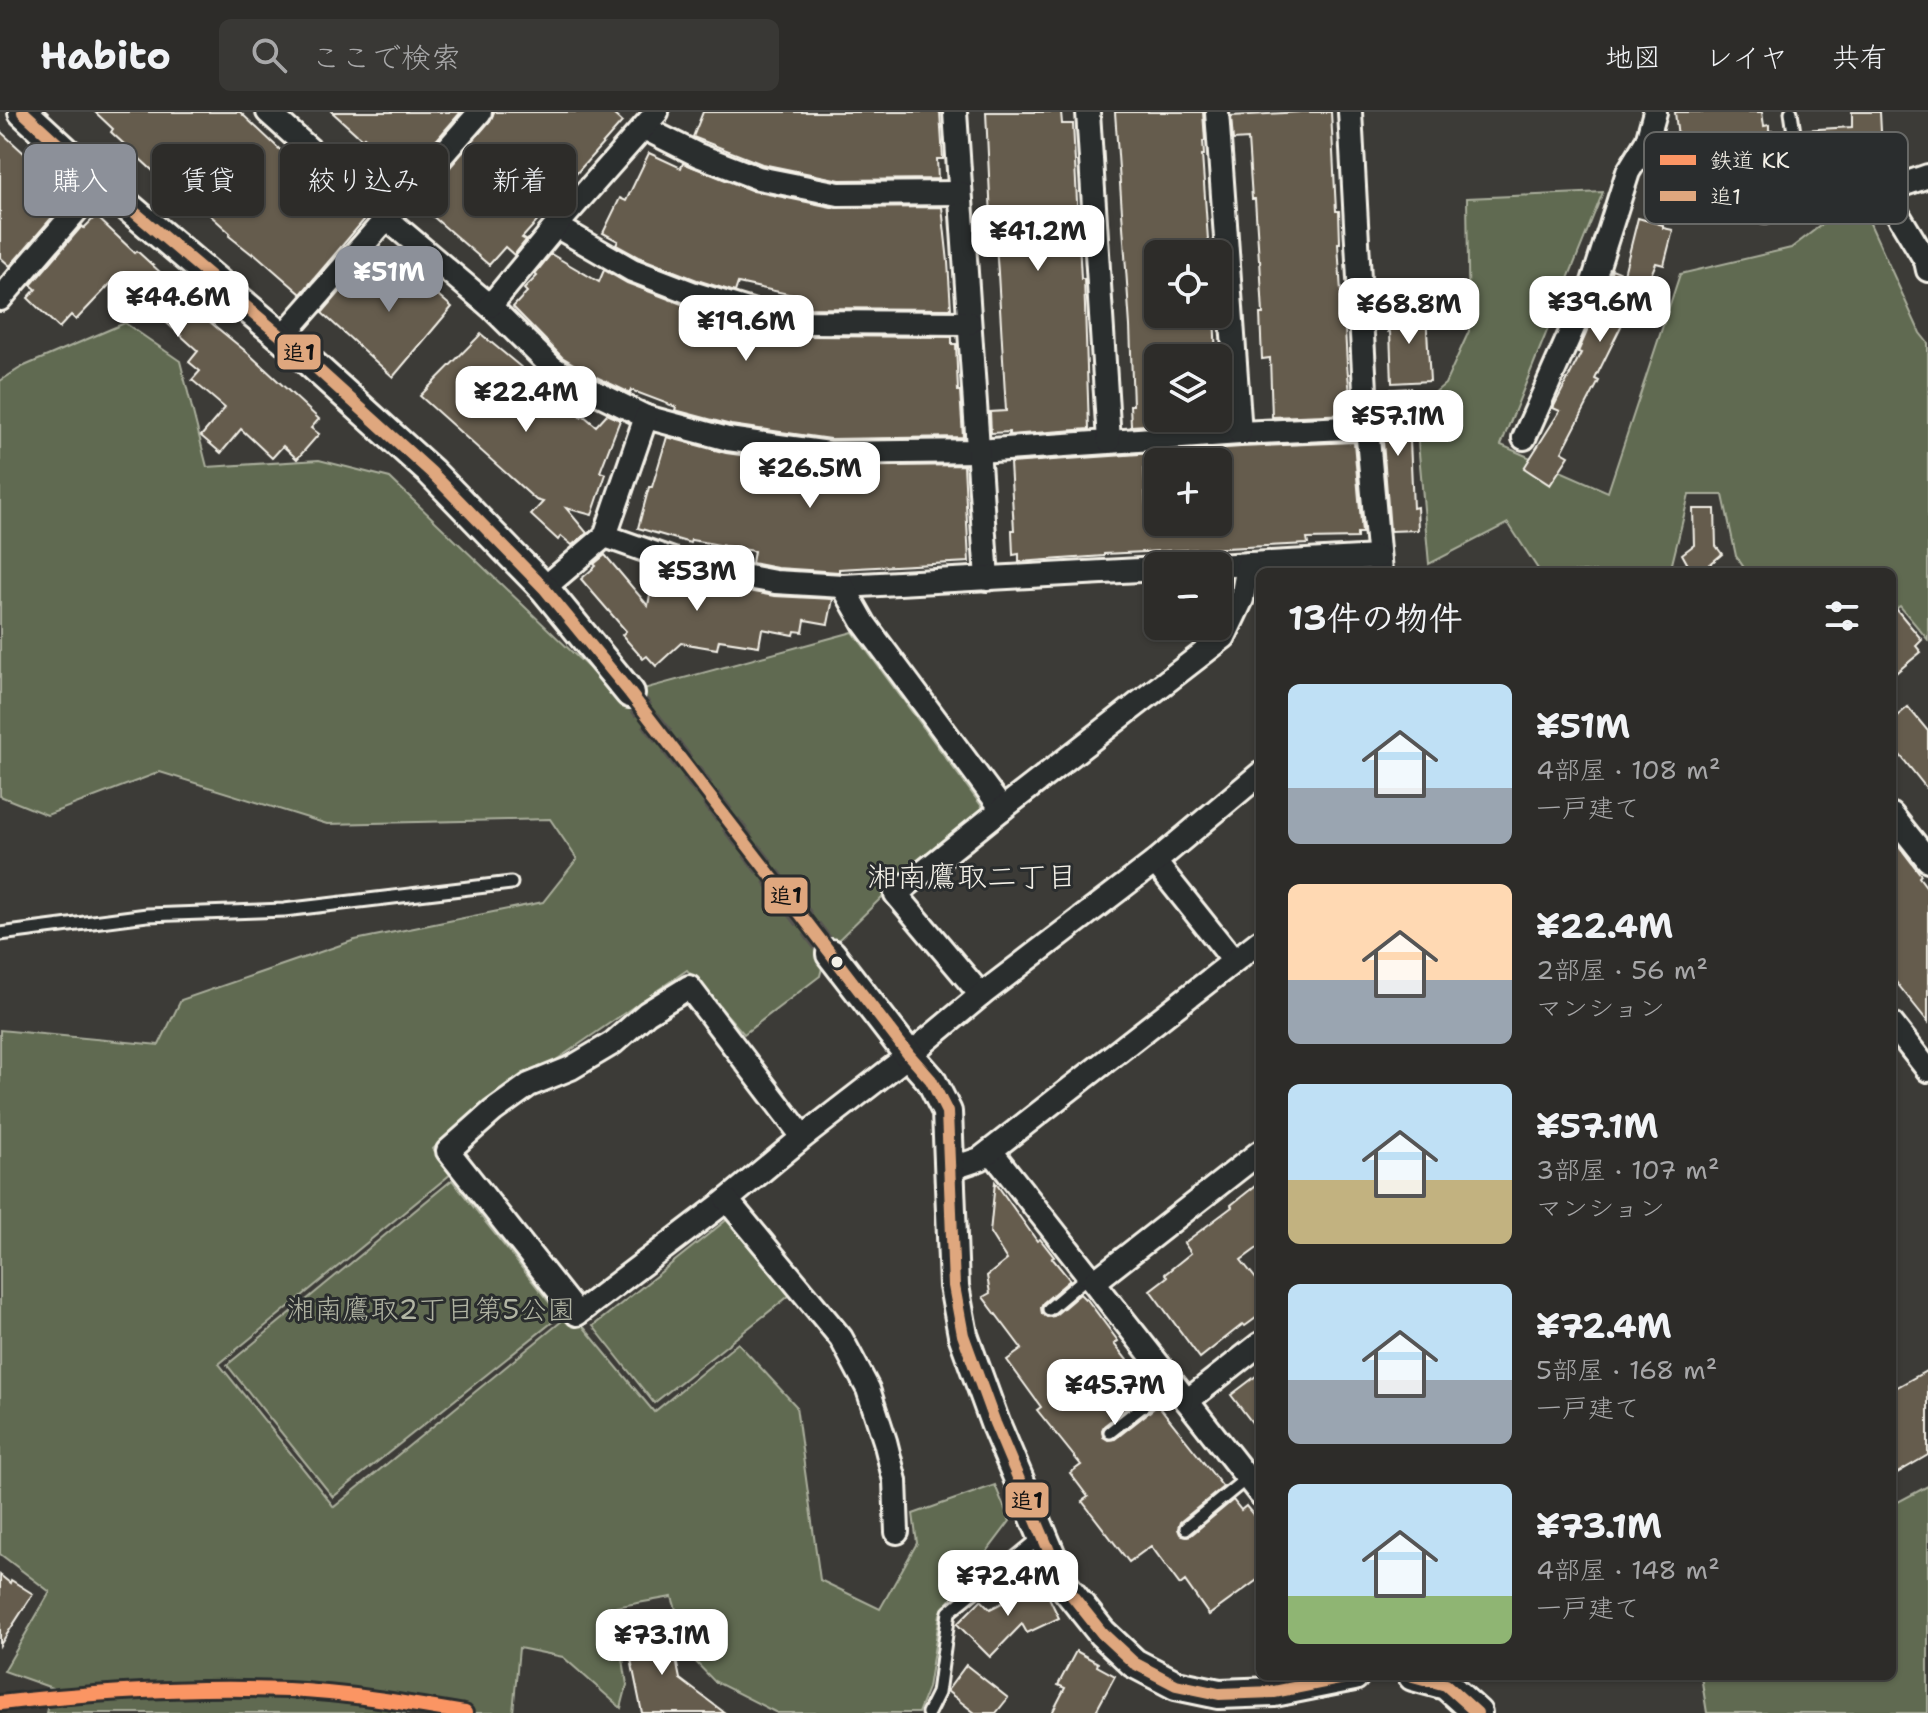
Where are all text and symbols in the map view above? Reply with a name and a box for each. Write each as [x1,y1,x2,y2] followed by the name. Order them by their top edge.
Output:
[219,19,779,91] search box
[40,30,171,81] text: Habito
[247,33,291,77] icon: search
[311,37,461,78] text: ここで検索
[1605,38,1661,76] text: 地図
[1705,38,1788,76] text: レイヤ
[1832,38,1888,76] text: 共有
[1644,132,1908,224] legend
[24,144,136,216] chip: 購入
[152,144,264,216] chip: 賃貸
[280,144,448,216] chip: 絞り込み
[464,144,576,216] chip: 新着
[1710,146,1790,175] text: 鉄道 KK
[1710,182,1741,211] text: 追1
[973,205,1103,273] pin: ¥41.2M
[989,213,1087,248] text: ¥41.2M
[1144,240,1232,640] map controls
[1144,240,1232,328] button: locate
[342,246,436,314] pin: ¥51M
[353,254,425,289] text: ¥51M
[113,271,243,339] pin: ¥44.6M
[1535,276,1665,344] pin: ¥39.6M
[1344,278,1474,346] pin: ¥68.8M
[126,279,230,314] text: ¥44.6M
[1547,284,1653,319] text: ¥39.6M
[1356,286,1462,321] text: ¥68.8M
[681,295,811,363] pin: ¥19.6M
[697,303,795,338] text: ¥19.6M
[276,333,322,371] line badge: 追1
[283,338,315,367] text: 追1
[1144,344,1232,432] button: layers
[461,366,591,434] pin: ¥22.4M
[474,374,578,409] text: ¥22.4M
[1333,390,1463,458] pin: ¥57.1M
[1351,398,1445,433] text: ¥57.1M
[745,442,875,510] pin: ¥26.5M
[1144,448,1232,536] button: +
[758,450,862,485] text: ¥26.5M
[650,545,744,613] pin: ¥53M
[1144,552,1232,640] button: −
[658,553,736,588] text: ¥53M
[1820,594,1864,638] icon: filters
[1288,595,1463,641] text: 13件の物件
[1536,703,1630,749] text: ¥51M
[1352,716,1448,812] icon: home
[1536,752,1721,787] text: 4部屋 · 108 m²
[1536,790,1640,825] text: 一戸建て
[867,856,1077,897] district label: 湘南鷹取二丁目
[763,876,809,915] line badge: 追1
[770,881,802,910] text: 追1
[1536,903,1673,949] text: ¥22.4M
[1352,916,1448,1012] icon: home
[1536,952,1708,987] text: 2部屋 · 56 m²
[829,954,845,970] unlabelled marker
[1536,990,1665,1025] text: マンション
[1536,1103,1658,1149] text: ¥57.1M
[1352,1116,1448,1212] icon: home
[1536,1152,1720,1187] text: 3部屋 · 107 m²
[1536,1190,1665,1225] text: マンション
[287,1290,575,1328] park label: 湘南鷹取2丁目第5公園
[1536,1303,1672,1349] text: ¥72.4M
[1352,1316,1448,1412] icon: home
[1536,1352,1718,1387] text: 5部屋 · 168 m²
[1050,1359,1180,1427] pin: ¥45.7M
[1065,1367,1165,1402] text: ¥45.7M
[1536,1390,1640,1425] text: 一戸建て
[1004,1481,1050,1519] line badge: 追1
[1011,1486,1043,1515] text: 追1
[1536,1503,1662,1549] text: ¥73.1M
[1352,1516,1448,1612] icon: home
[943,1550,1073,1618] pin: ¥72.4M
[1536,1552,1720,1587] text: 4部屋 · 148 m²
[956,1558,1060,1593] text: ¥72.4M
[1536,1590,1640,1625] text: 一戸建て
[597,1609,727,1677] pin: ¥73.1M
[614,1617,710,1652] text: ¥73.1M

